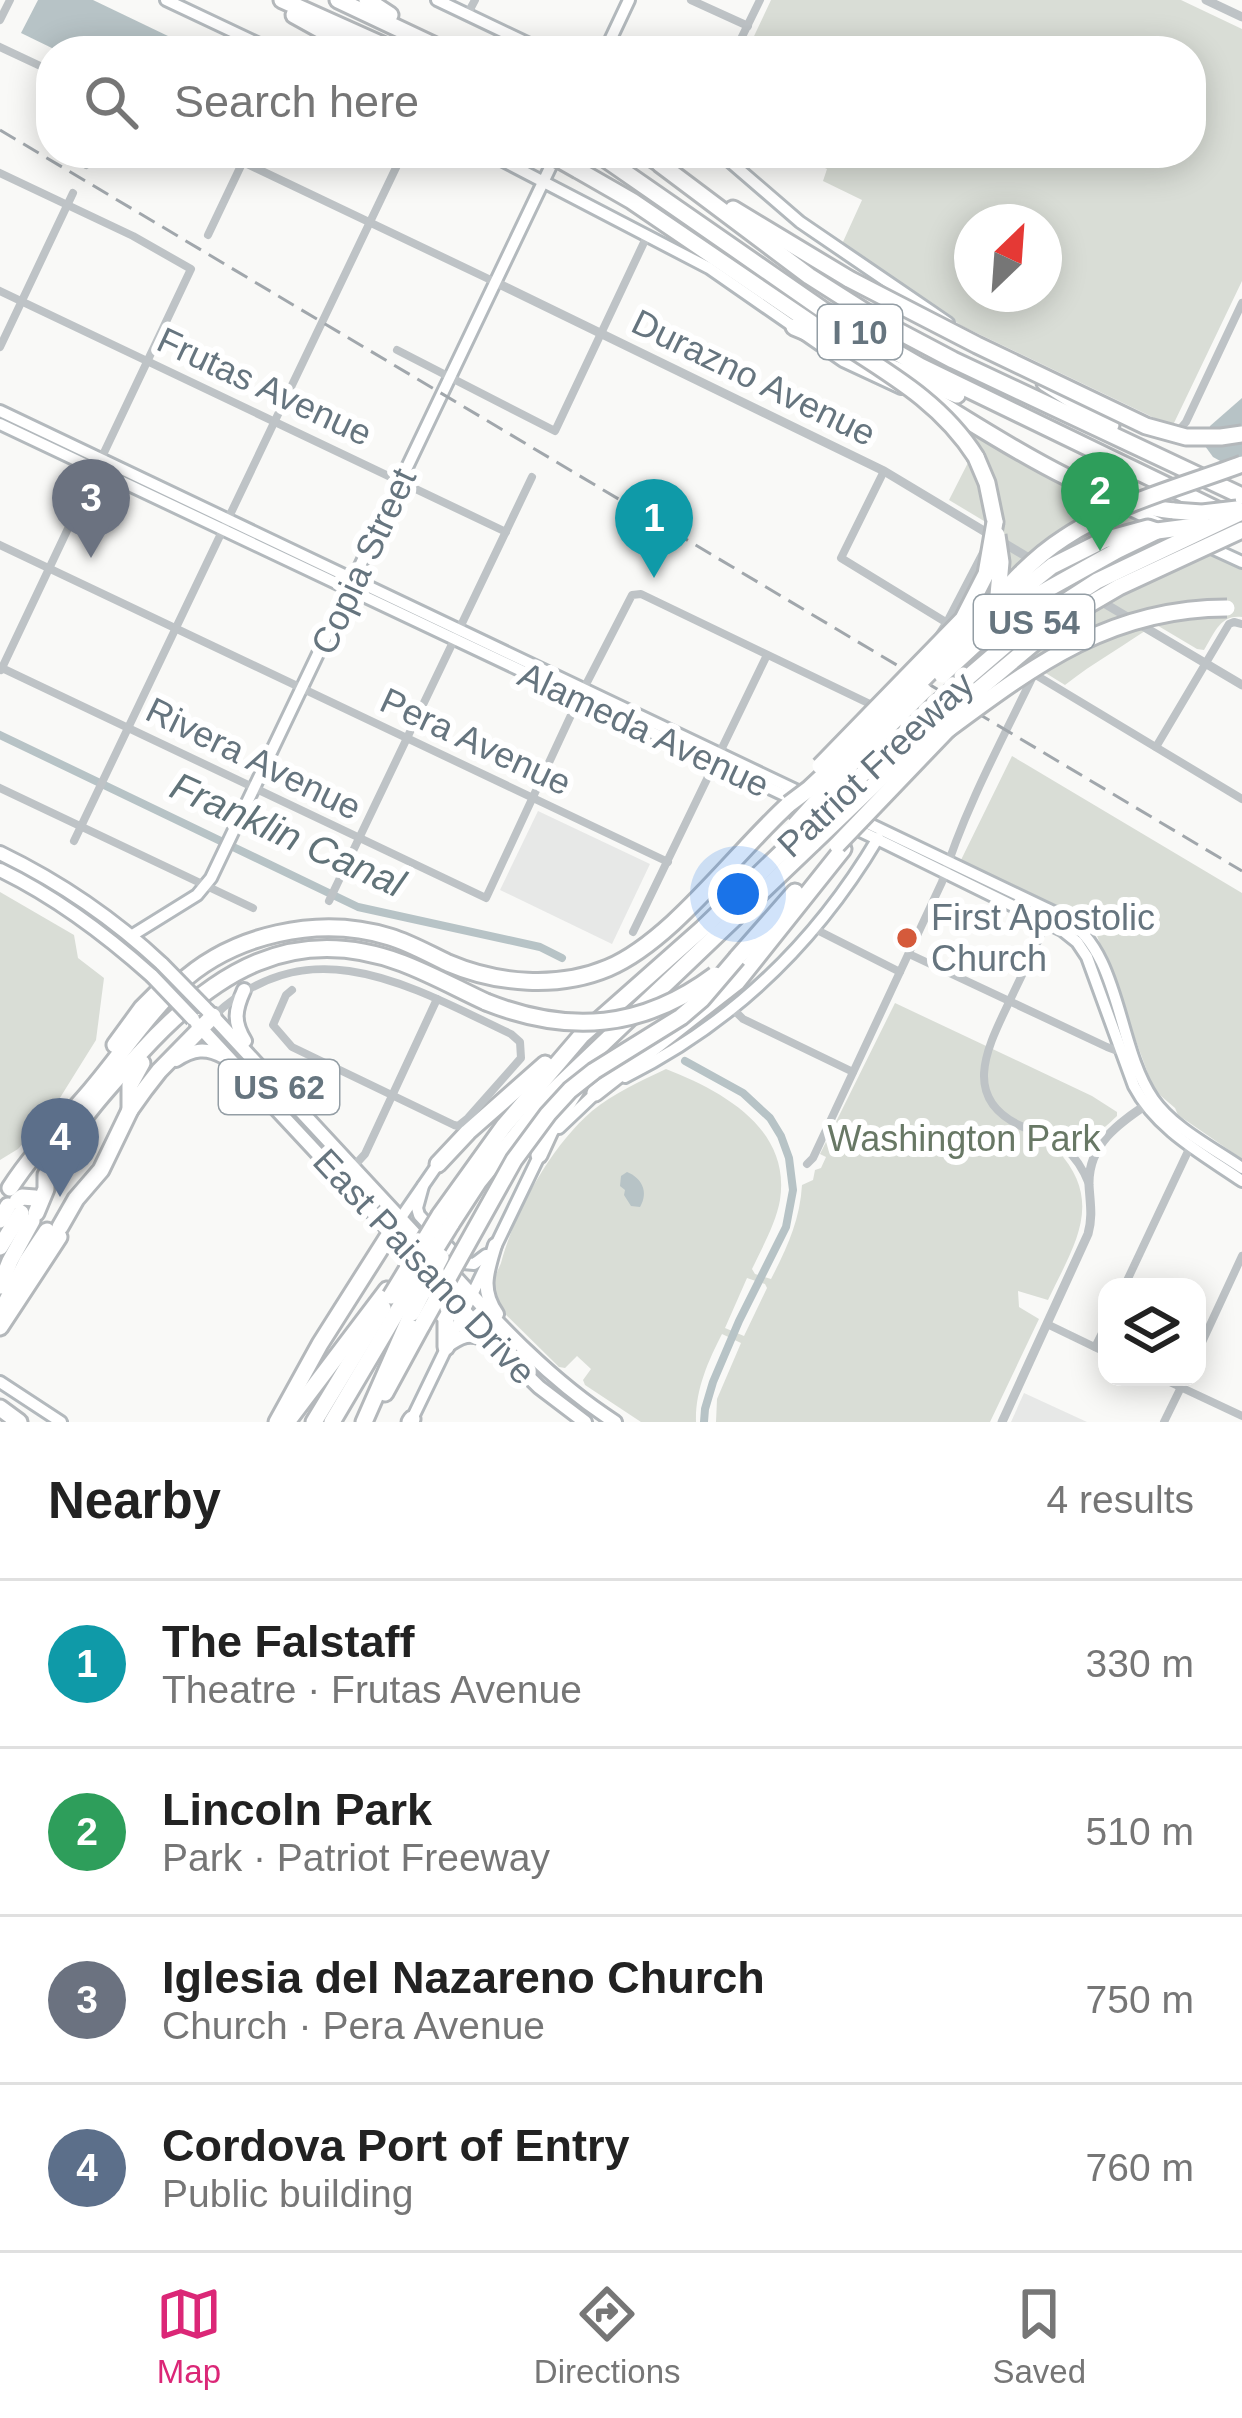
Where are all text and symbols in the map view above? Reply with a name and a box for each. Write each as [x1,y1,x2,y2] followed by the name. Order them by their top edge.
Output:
[36,36,1206,168] search box
[78,69,144,135] icon: search
[174,76,419,127] text: Search here
[954,204,1062,312] north arrow
[625,301,882,454] street label: Durazno Avenue
[818,305,902,359] road number: I 10
[151,319,378,454] street label: Frutas Avenue
[1061,452,1139,551] pin: 2
[52,459,130,558] pin: 3
[303,462,424,661] street label: Copia Street
[615,479,693,578] pin: 1
[974,595,1094,649] road number: US 54
[512,653,776,805] street label: Alameda Avenue
[769,663,982,865] street label: Patriot Freeway
[374,679,578,803] street label: Pera Avenue
[140,689,368,828] street label: Rivera Avenue
[164,764,413,906] water label: Franklin Canal
[708,864,768,924] your location
[931,897,1155,979] place label: First Apostolic Church
[894,925,920,951] marker: First Apostolic Church
[219,1060,339,1114] road number: US 62
[21,1098,99,1197] pin: 4
[828,1118,1101,1159] park label: Washington Park
[305,1140,544,1392] street label: East Paisano Drive
[1098,1278,1206,1386] map controls
[1098,1278,1206,1386] button: layers
[48,1472,221,1529] text: Nearby
[1047,1478,1194,1521] text: 4 results
[162,1616,415,1667] text: The Falstaff
[76,1642,98,1685] text: 1
[1086,1642,1194,1685] text: 330 m
[162,1668,582,1711] text: Theatre · Frutas Avenue
[162,1784,432,1835] text: Lincoln Park
[76,1810,98,1853] text: 2
[1086,1810,1194,1853] text: 510 m
[162,1836,550,1879] text: Park · Patriot Freeway
[162,1952,765,2003] text: Iglesia del Nazareno Church
[76,1978,98,2021] text: 3
[1086,1978,1194,2021] text: 750 m
[162,2004,545,2047] text: Church · Pera Avenue
[162,2120,630,2171] text: Cordova Port of Entry
[76,2146,98,2189] text: 4
[1086,2146,1194,2189] text: 760 m
[162,2172,414,2215] text: Public building
[156,2281,222,2391] tab: Map
[534,2281,681,2391] tab: Directions
[992,2281,1086,2391] tab: Saved

